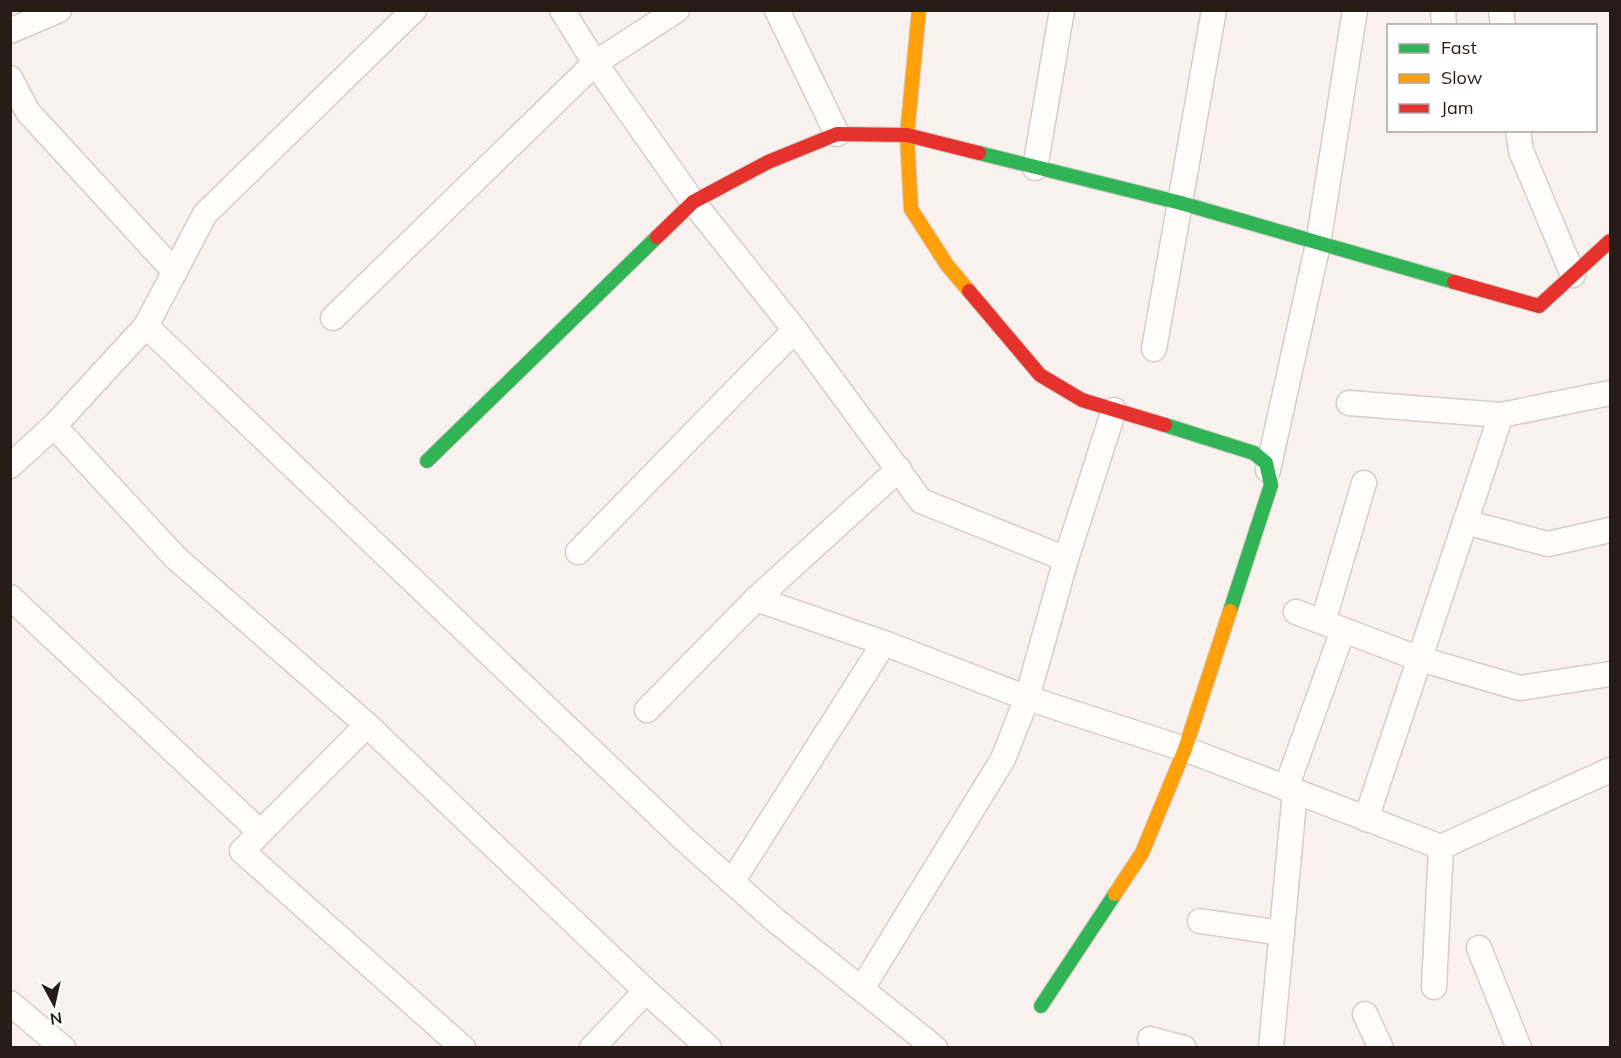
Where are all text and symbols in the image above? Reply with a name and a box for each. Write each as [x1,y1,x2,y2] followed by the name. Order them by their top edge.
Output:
[1387,24,1597,132] legend
[1441,36,1477,59] text: Fast
[1441,66,1483,89] text: Slow
[1441,96,1474,119] text: Jam
[24,974,84,1034] north arrow
[49,1008,63,1030] text: N

